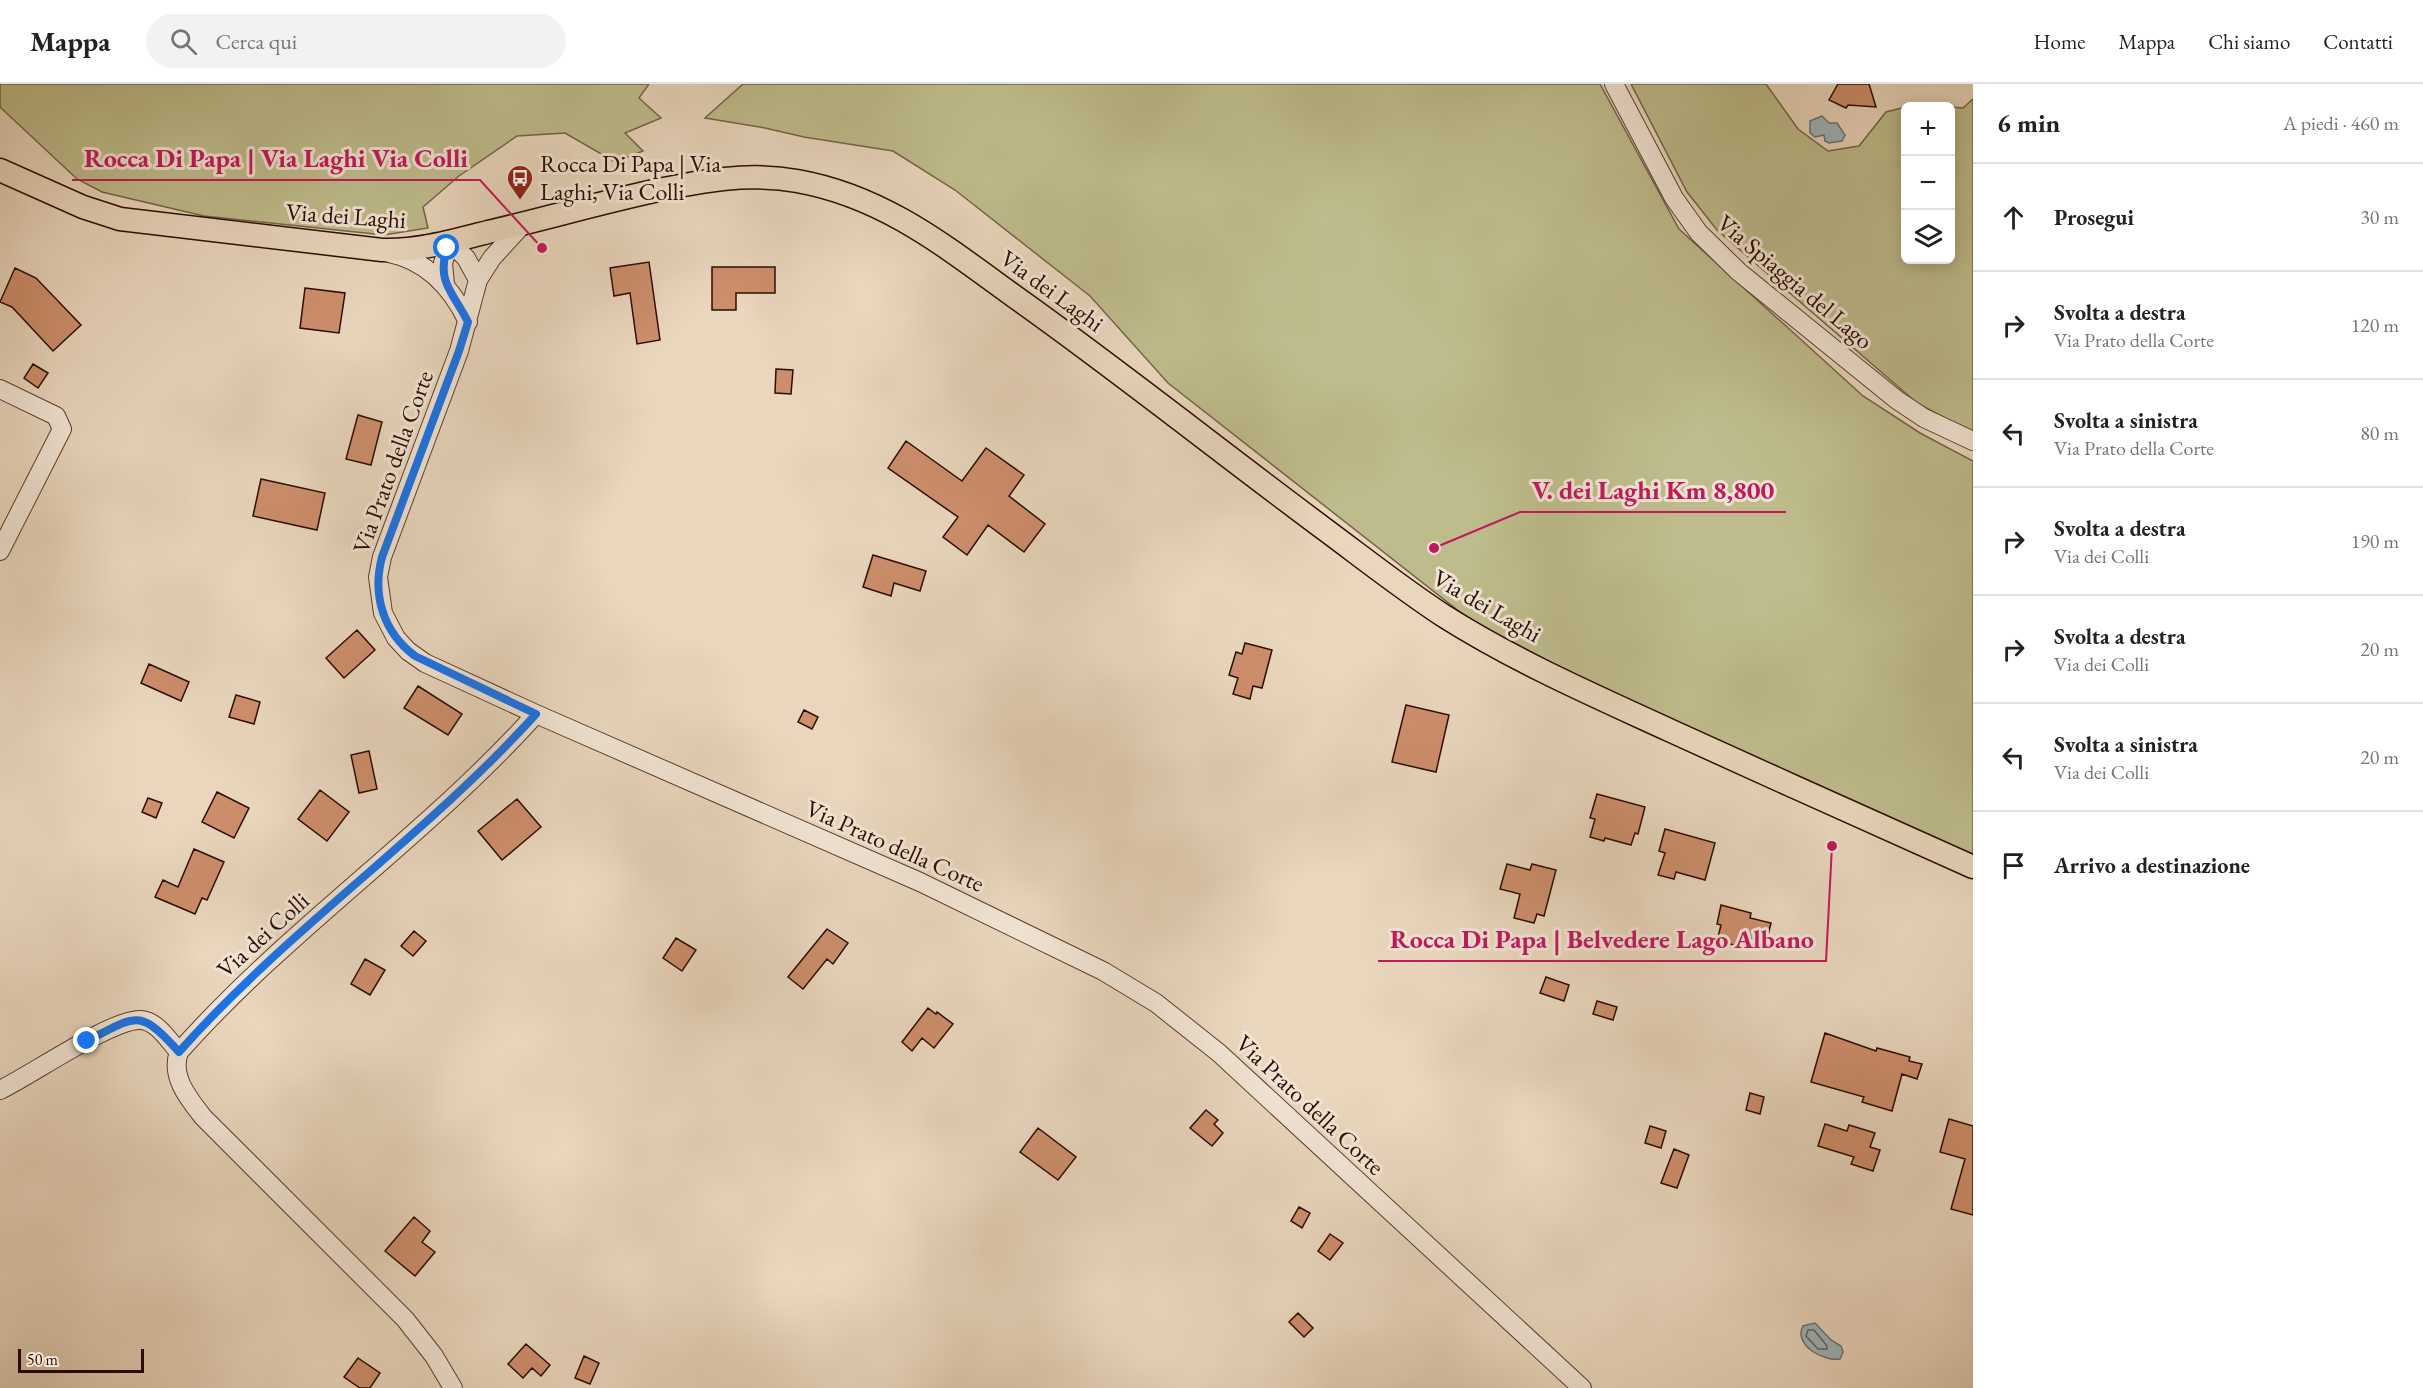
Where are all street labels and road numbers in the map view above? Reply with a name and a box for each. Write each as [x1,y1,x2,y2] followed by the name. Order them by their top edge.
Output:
[285,196,407,235] street label: Via dei Laghi
[1711,207,1880,356] street label: Via Spiaggia del Lago
[994,243,1110,339] street label: Via dei Laghi
[345,366,440,557] street label: Via Prato della Corte
[1427,562,1547,649] street label: Via dei Laghi
[801,792,989,899] street label: Via Prato della Corte
[210,885,315,984] street label: Via dei Colli
[1229,1028,1391,1182] street label: Via Prato della Corte

